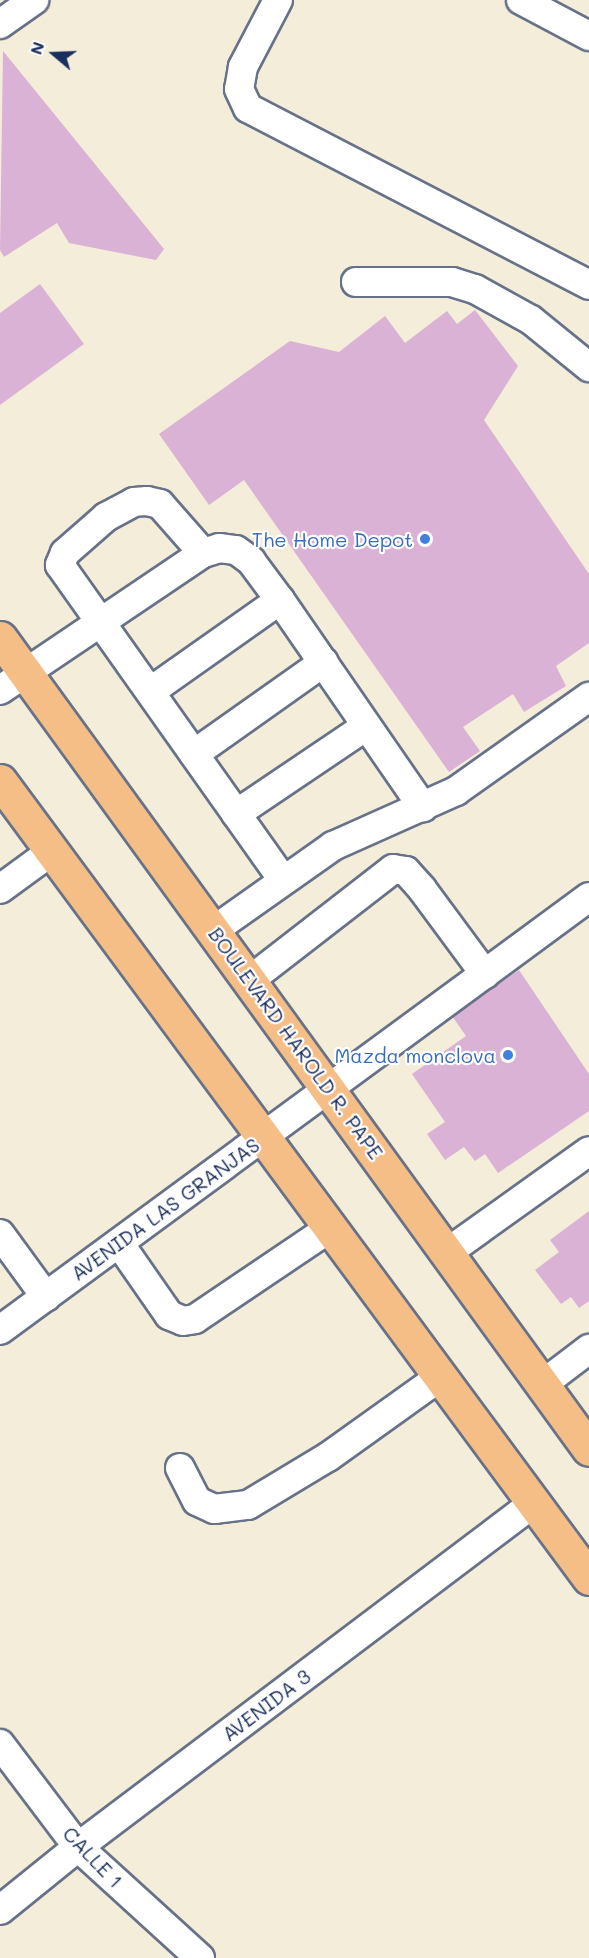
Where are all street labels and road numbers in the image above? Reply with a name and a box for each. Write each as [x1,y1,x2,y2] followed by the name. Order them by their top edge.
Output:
[204,922,388,1164] street label: BOULEVARD HAROLD R. PAPE
[66,1133,264,1285] street label: AVENIDA LAS GRANJAS
[217,1664,315,1746] street label: AVENIDA 3
[58,1821,128,1893] street label: CALLE 1

